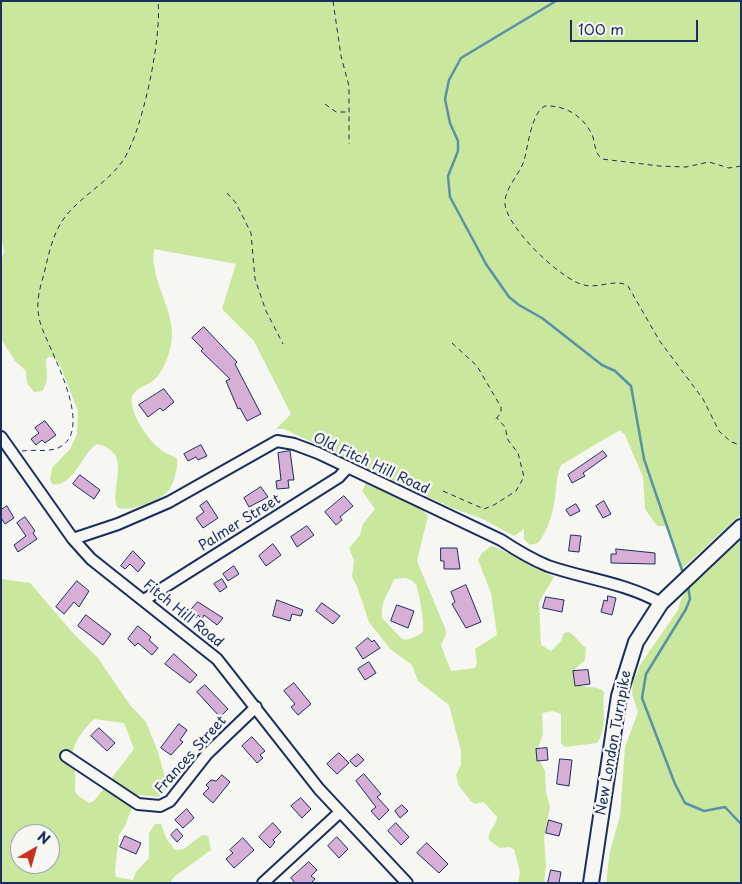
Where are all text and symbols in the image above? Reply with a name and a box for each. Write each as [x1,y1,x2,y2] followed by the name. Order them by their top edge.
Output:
[572,10,700,42] scale bar
[578,17,624,40] text: 100 m
[310,430,432,498] street label: Old Fitch Hill Road
[196,491,284,555] street label: Palmer Street
[140,577,226,651] street label: Fitch Hill Road
[593,669,635,817] street label: New London Turnpike
[152,713,230,797] street label: Frances Street
[10,824,60,874] north arrow
[33,826,55,849] text: N

